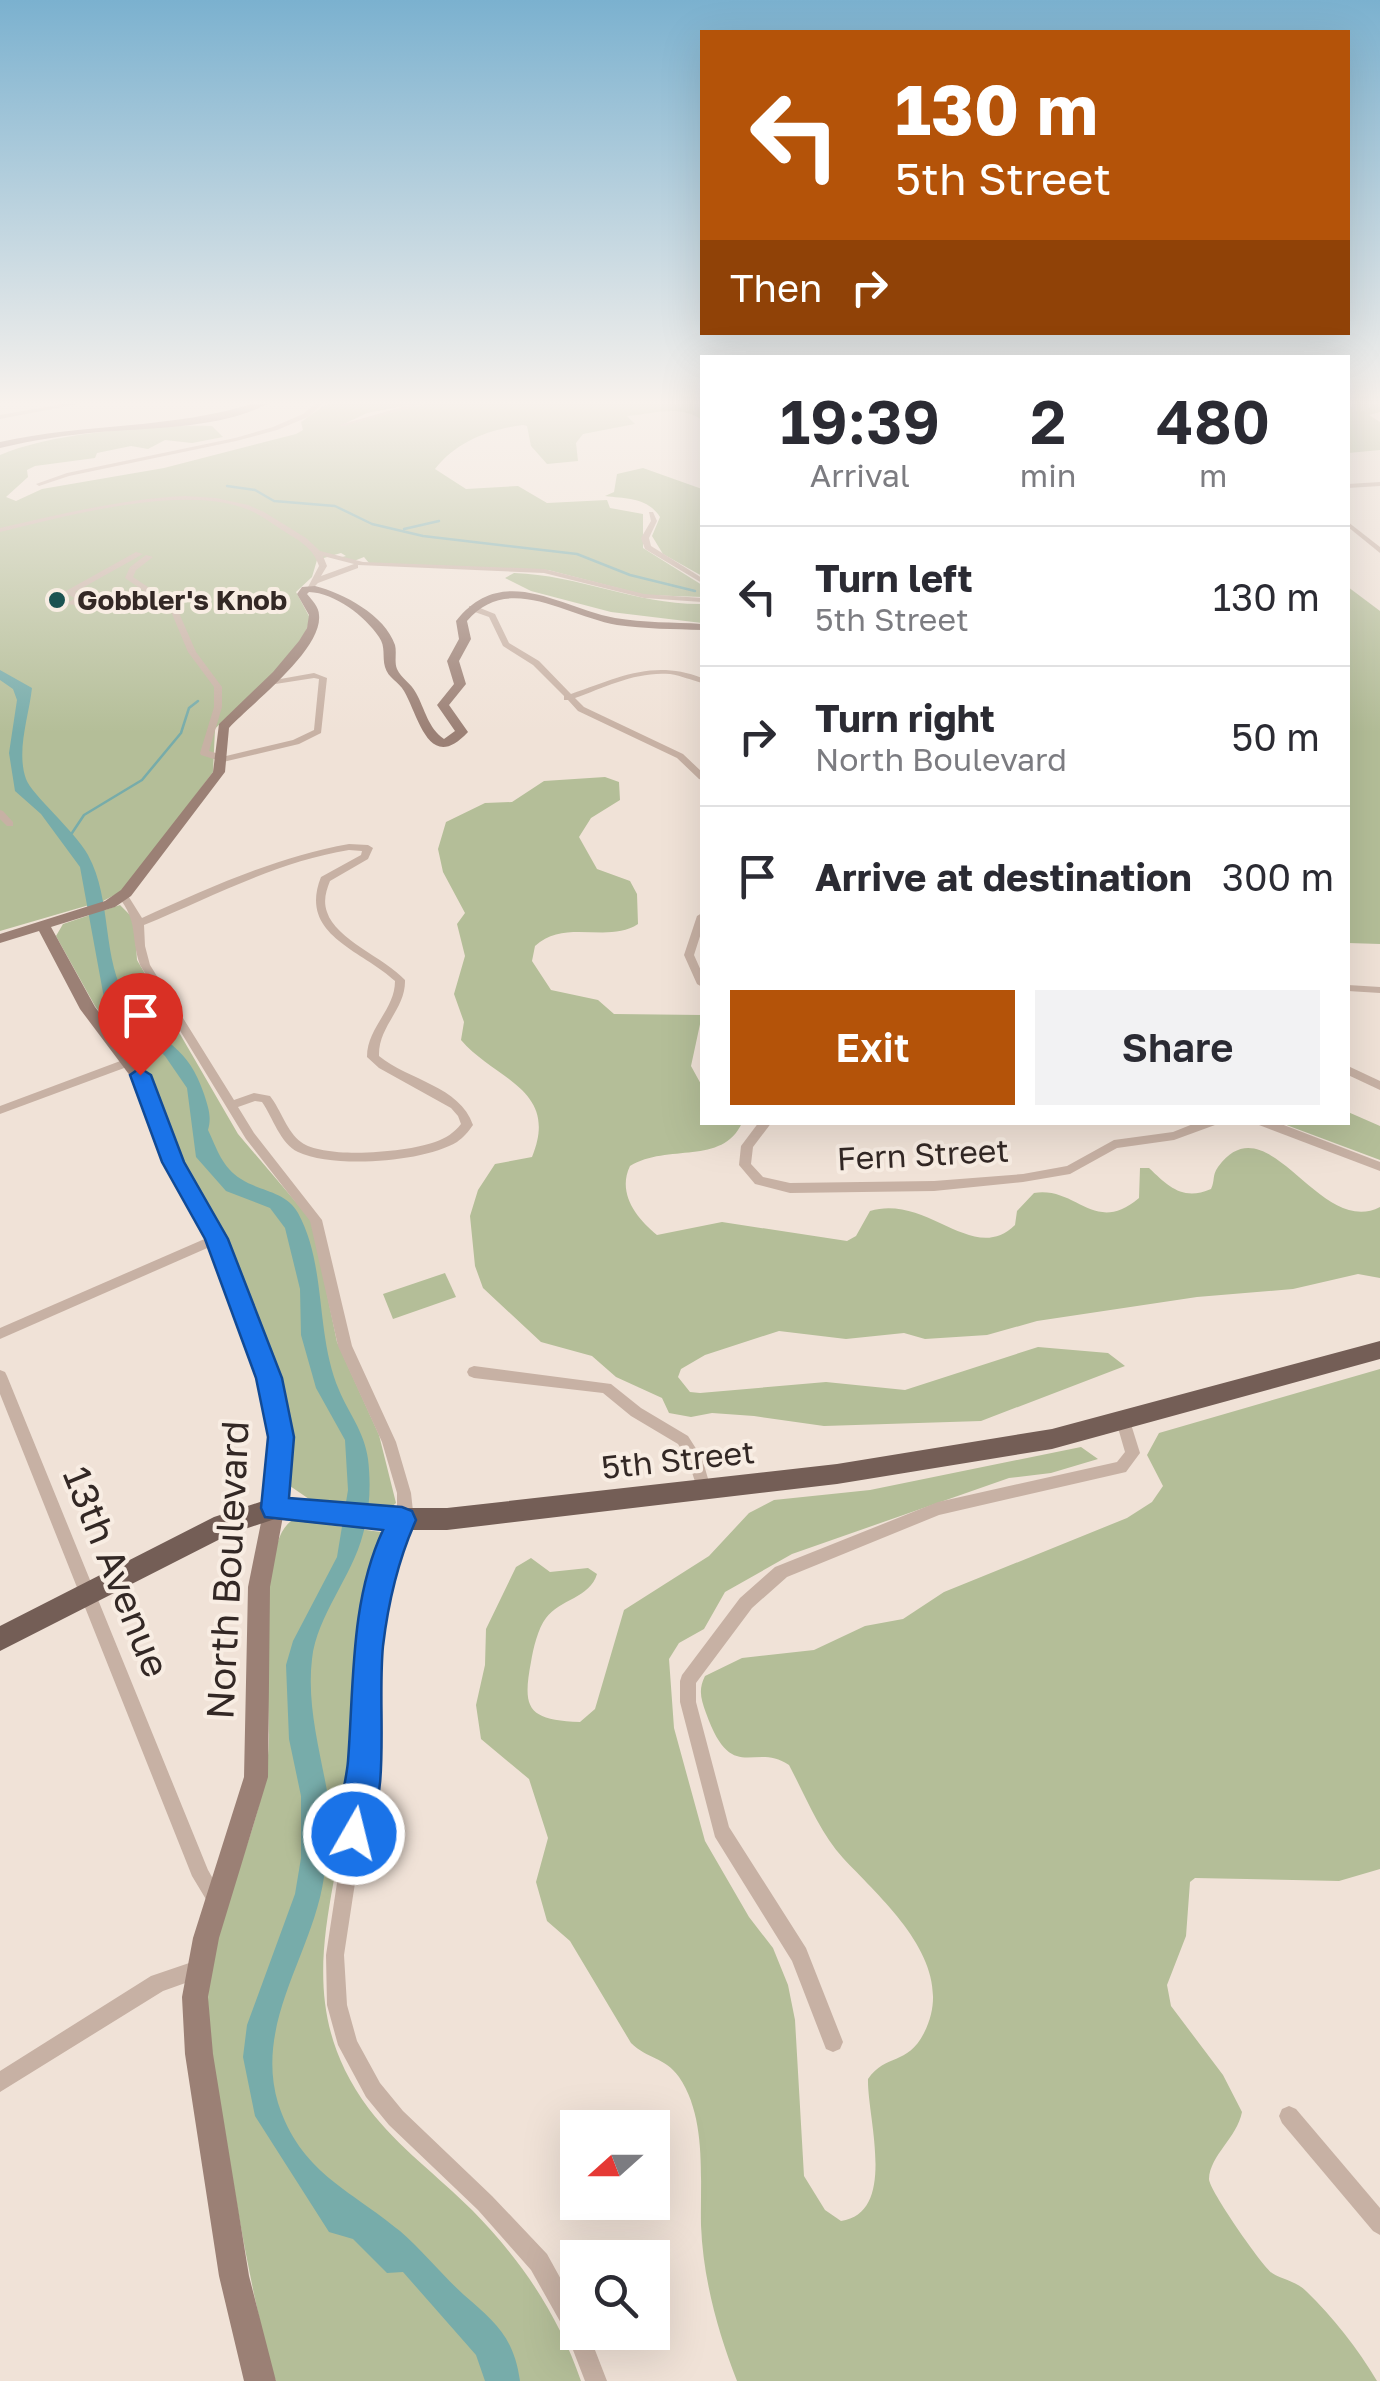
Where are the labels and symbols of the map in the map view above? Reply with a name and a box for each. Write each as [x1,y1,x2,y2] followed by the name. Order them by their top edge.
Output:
[77,583,287,616] place label: Gobbler's Knob
[46,589,68,611] marker: Gobbler's Knob
[98,973,183,1076] pin
[836,1131,1010,1177] street label: Fern Street
[196,1419,257,1720] street label: North Boulevard
[599,1432,756,1486] street label: 5th Street
[55,1460,180,1683] street label: 13th Avenue
[302,1782,406,1886] position arrow
[560,2110,670,2220] north arrow

